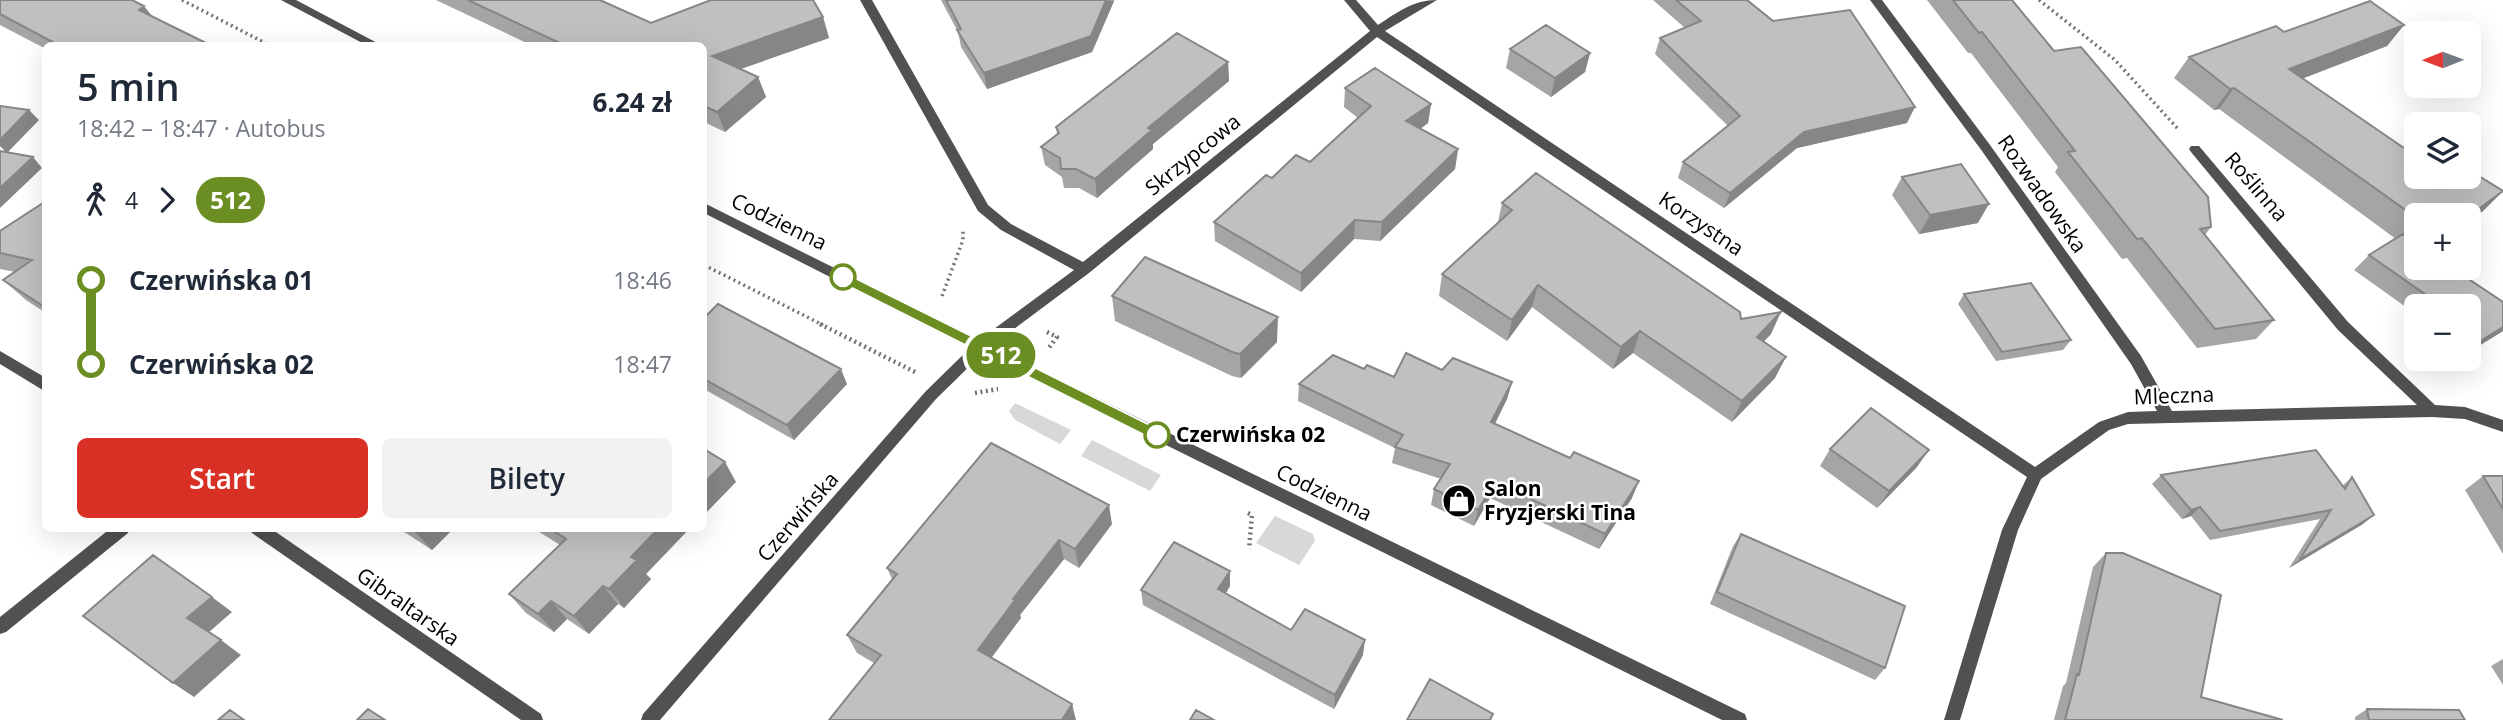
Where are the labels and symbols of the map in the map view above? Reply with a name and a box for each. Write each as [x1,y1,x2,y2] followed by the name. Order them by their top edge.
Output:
[2404,21,2482,98] north arrow
[1139,107,1246,201] street label: Skrzypcowa
[1992,129,2094,258] street label: Rozwadowska
[2219,146,2295,227] street label: Roślinna
[1654,185,1749,262] street label: Korzystna
[727,186,832,256] street label: Codzienna
[830,264,856,290] unlabelled marker
[961,332,1041,378] line badge: 512
[2133,380,2215,410] street label: Mleczna
[1176,420,1325,448] place label: Czerwińska 02
[1144,422,1170,448] marker: Czerwińska 02
[1272,457,1377,527] street label: Codzienna
[750,465,844,567] street label: Czerwińska
[1484,474,1636,526] place label: Salon Fryzjerski Tina
[1440,482,1478,520] shop icon: Salon Fryzjerski Tina
[352,560,466,652] street label: Gibraltarska

